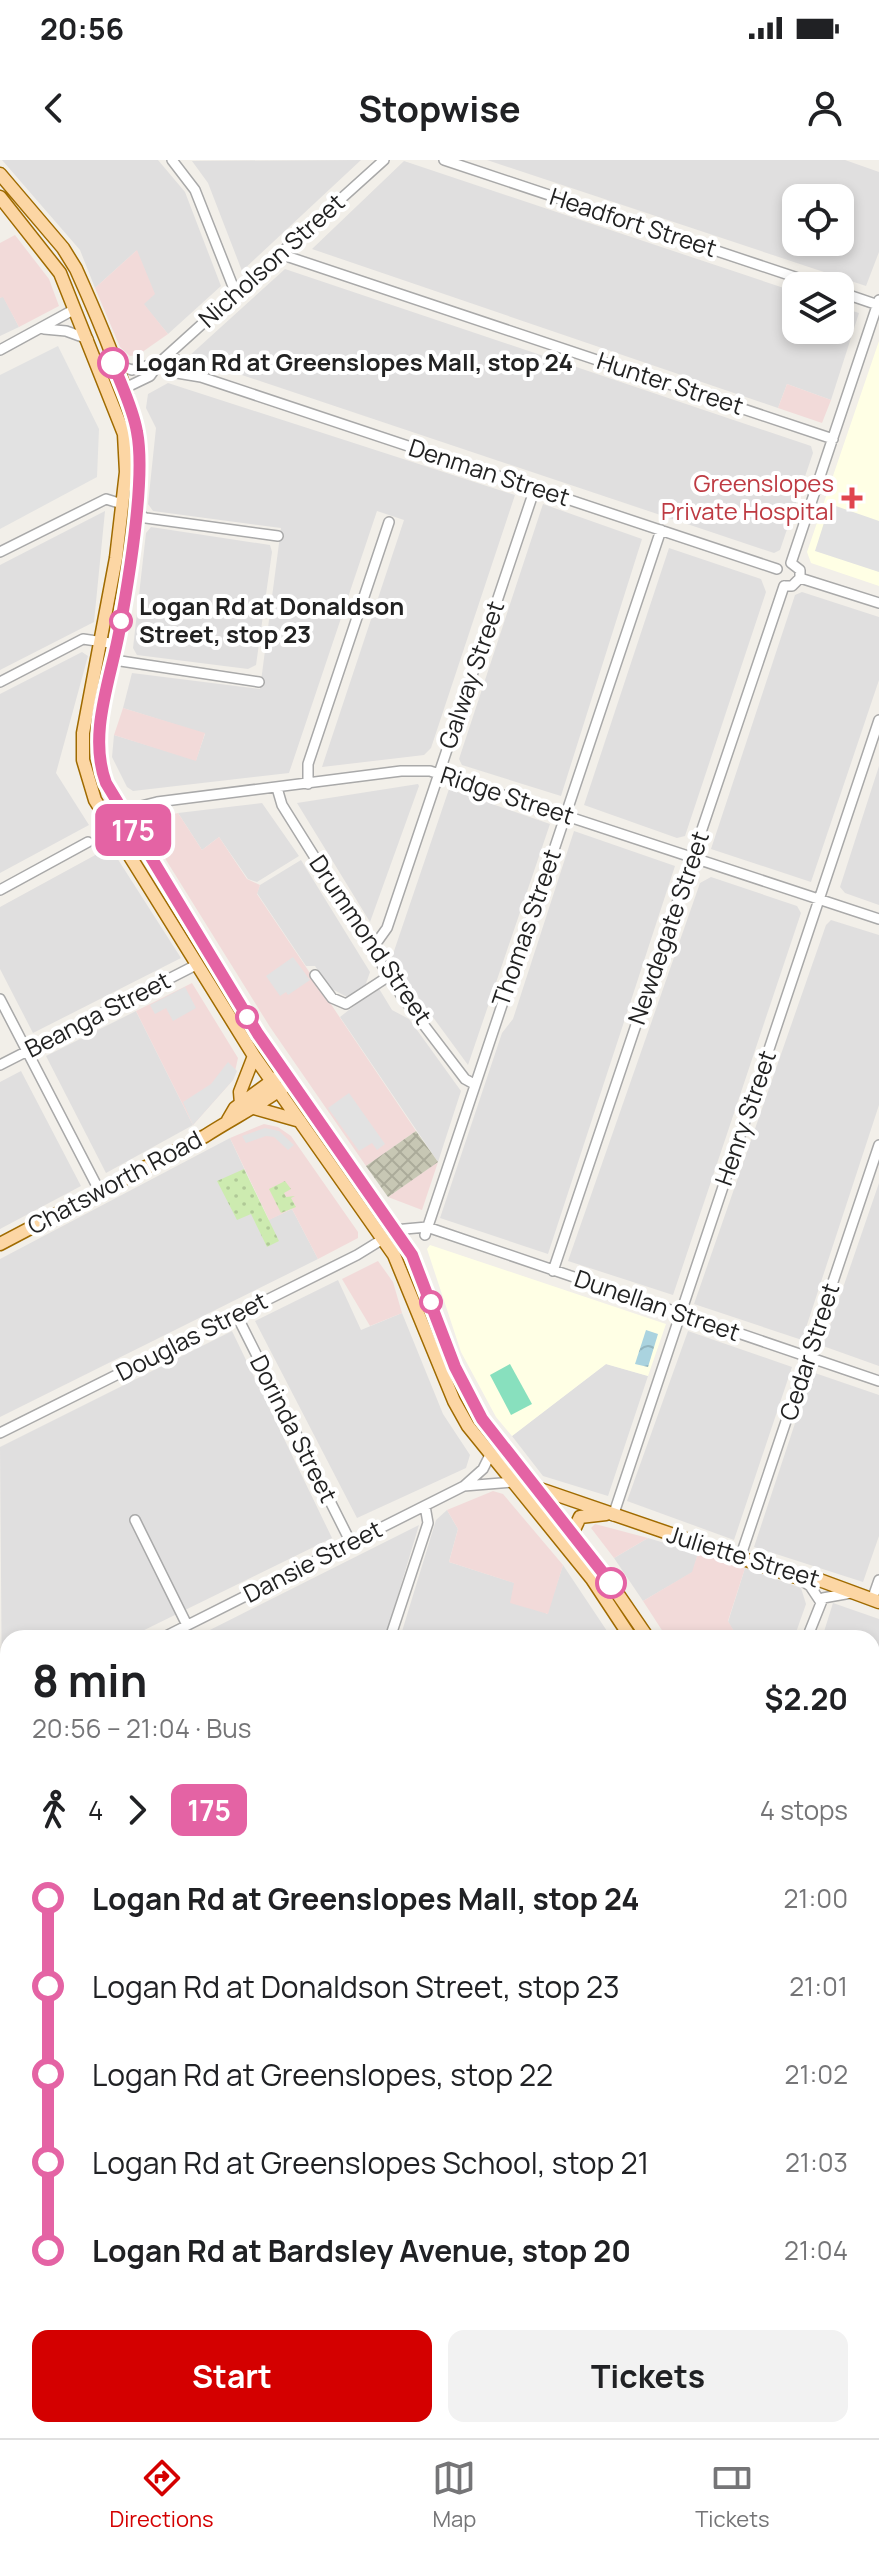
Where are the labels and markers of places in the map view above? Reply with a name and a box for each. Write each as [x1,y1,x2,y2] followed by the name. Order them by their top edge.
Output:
[135,345,573,378] place label: Logan Rd at Greenslopes Mall, stop 24
[98,348,128,378] marker: Logan Rd at Greenslopes Mall, stop 24
[661,466,834,527] place label: Greenslopes Private Hospital
[841,487,863,509] marker: Greenslopes Private Hospital
[139,589,404,650] place label: Logan Rd at Donaldson Street, stop 23
[110,610,132,632] marker: Logan Rd at Donaldson Street, stop 23
[236,1006,258,1028] unlabelled marker
[420,1291,442,1313] unlabelled marker
[596,1568,626,1598] unlabelled marker

